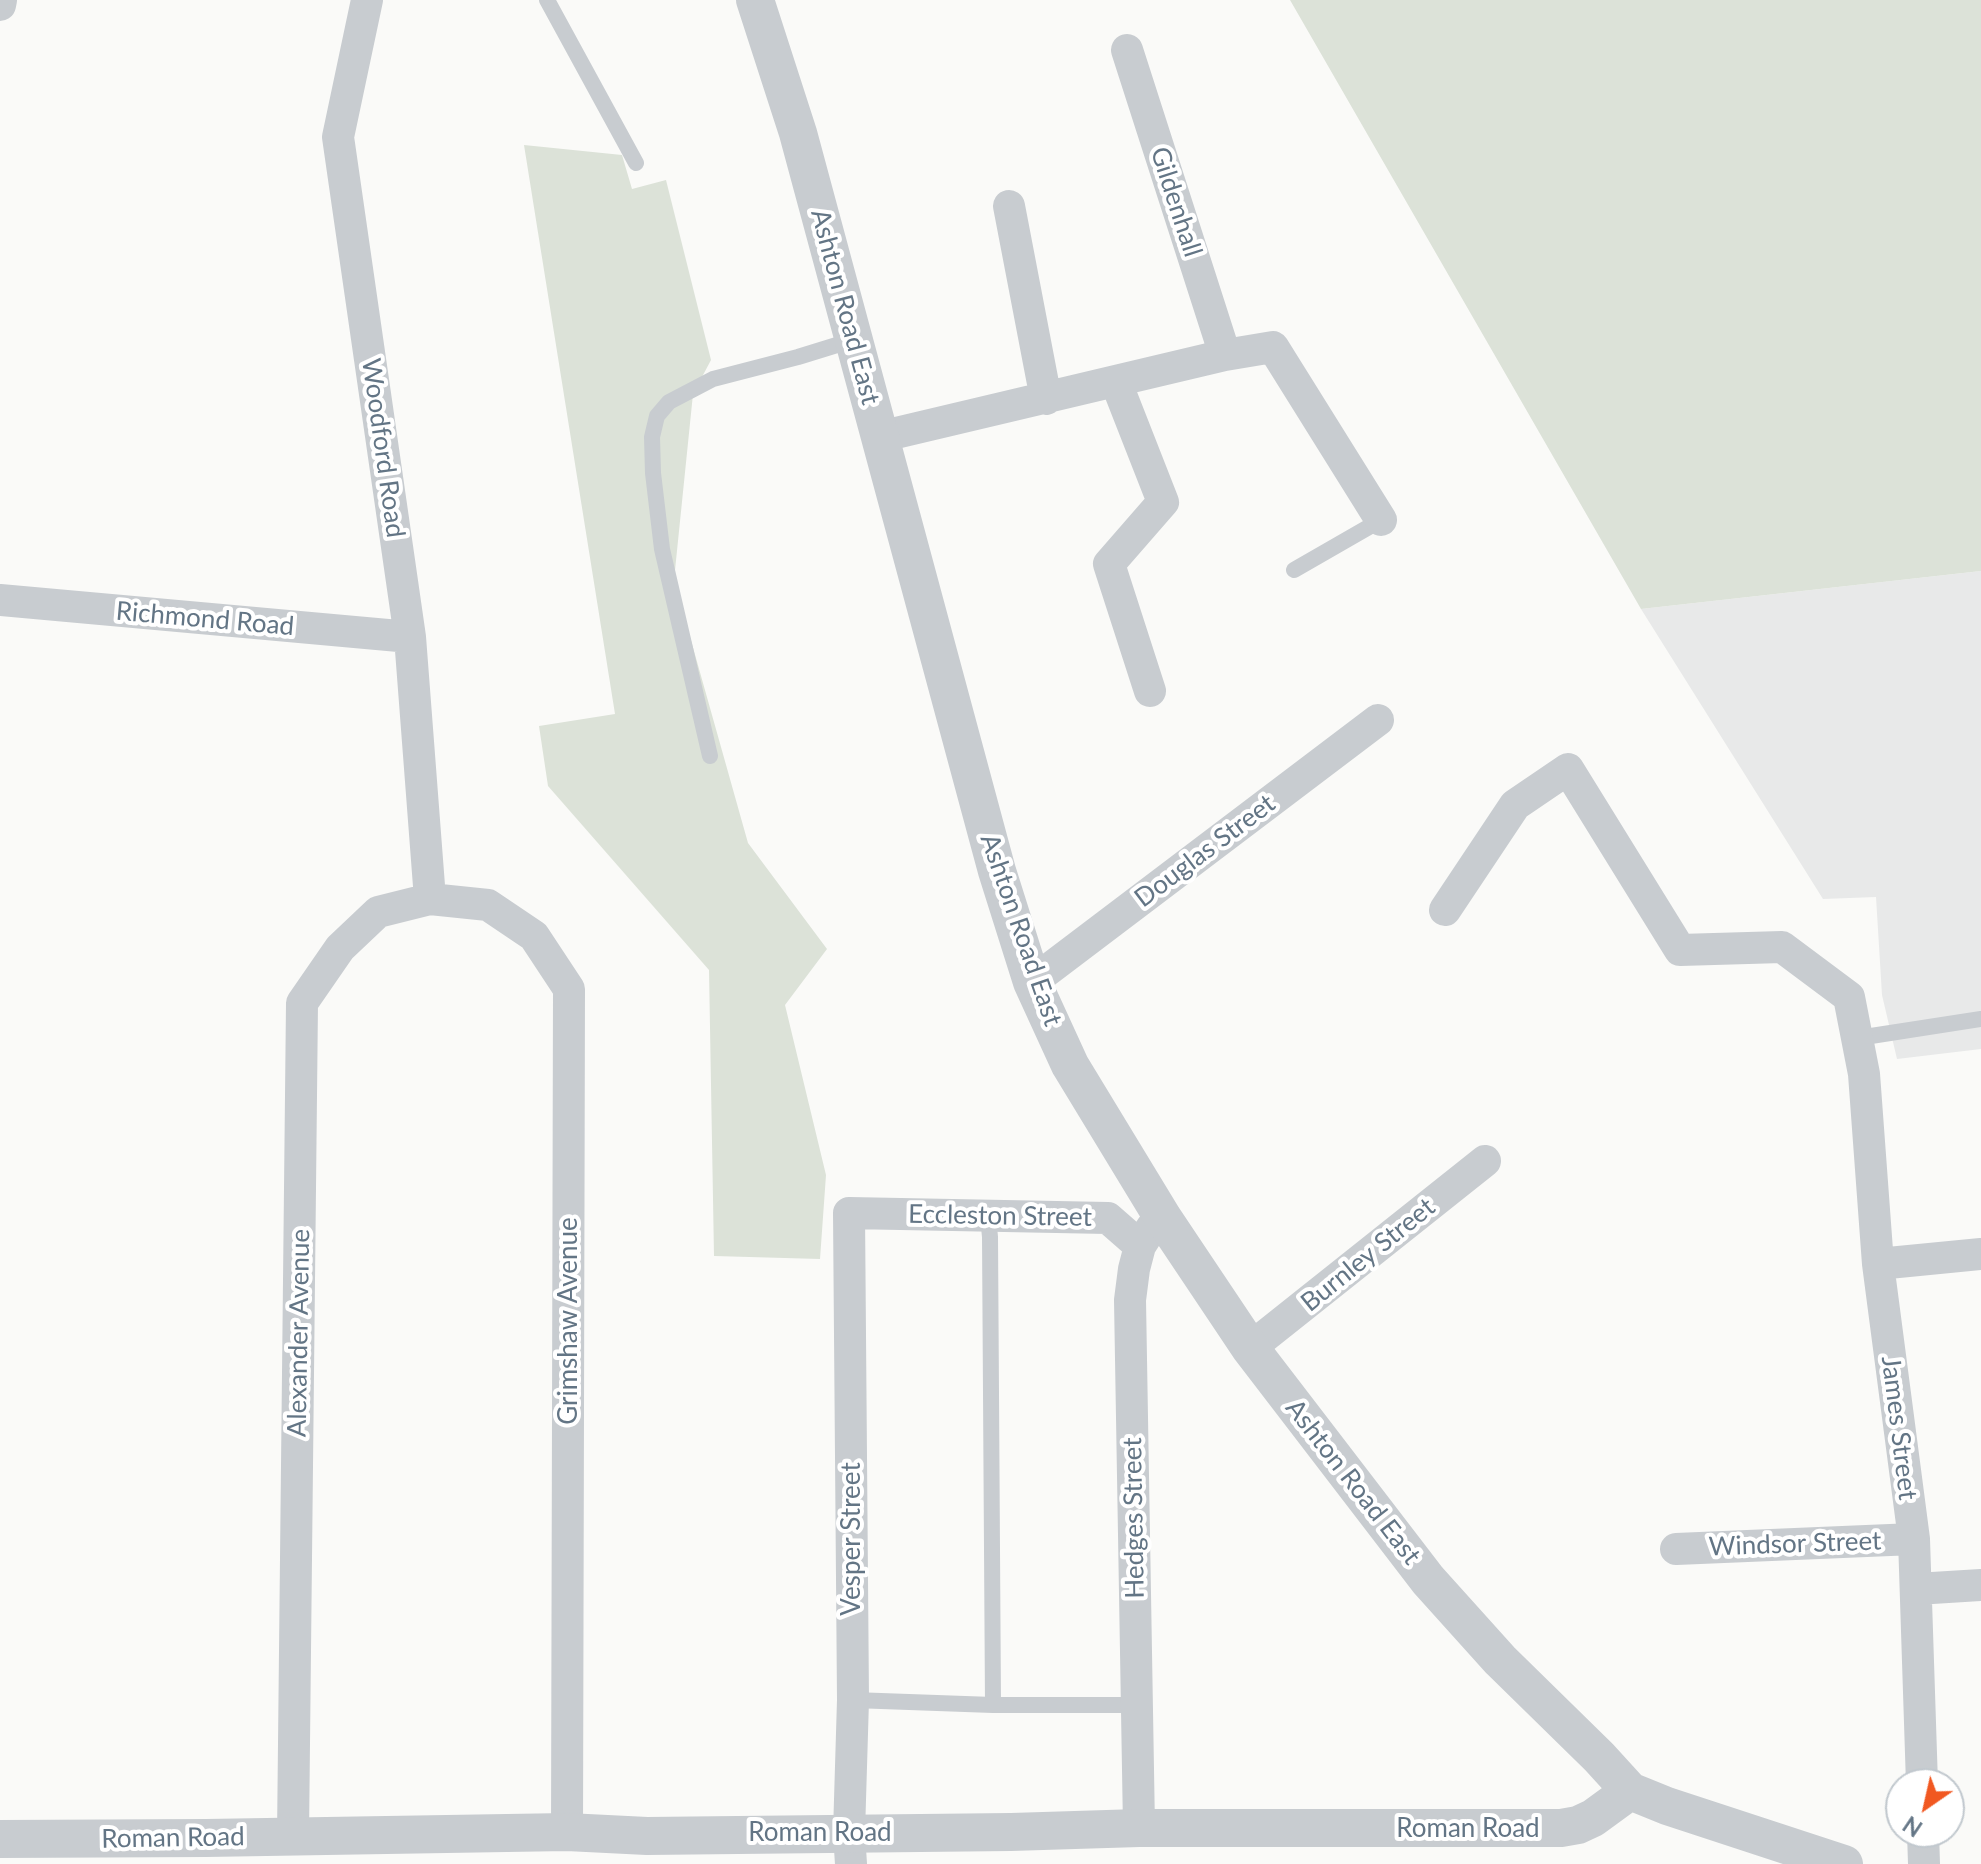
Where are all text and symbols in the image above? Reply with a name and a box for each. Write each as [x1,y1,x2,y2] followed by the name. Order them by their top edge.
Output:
[1144,143,1208,261] street label: Gildenhall
[804,206,886,408] street label: Ashton Road East
[355,356,411,540] street label: Woodford Road
[115,596,295,642] street label: Richmond Road
[1129,788,1281,914] street label: Douglas Street
[974,830,1068,1030] street label: Ashton Road East
[1295,1192,1441,1318] street label: Burnley Street
[908,1199,1092,1233] street label: Eccleston Street
[553,1217,585,1425] street label: Grimshaw Avenue
[282,1229,316,1437] street label: Alexander Avenue
[1875,1354,1923,1502] street label: James Street
[1279,1393,1427,1571] street label: Ashton Road East
[1117,1437,1151,1599] street label: Hedges Street
[836,1462,868,1616] street label: Vesper Street
[1708,1525,1882,1563] street label: Windsor Street
[1885,1768,1965,1848] north arrow
[1898,1811,1927,1843] text: N
[1396,1813,1540,1845] street label: Roman Road
[748,1817,892,1849] street label: Roman Road
[101,1821,245,1855] street label: Roman Road

